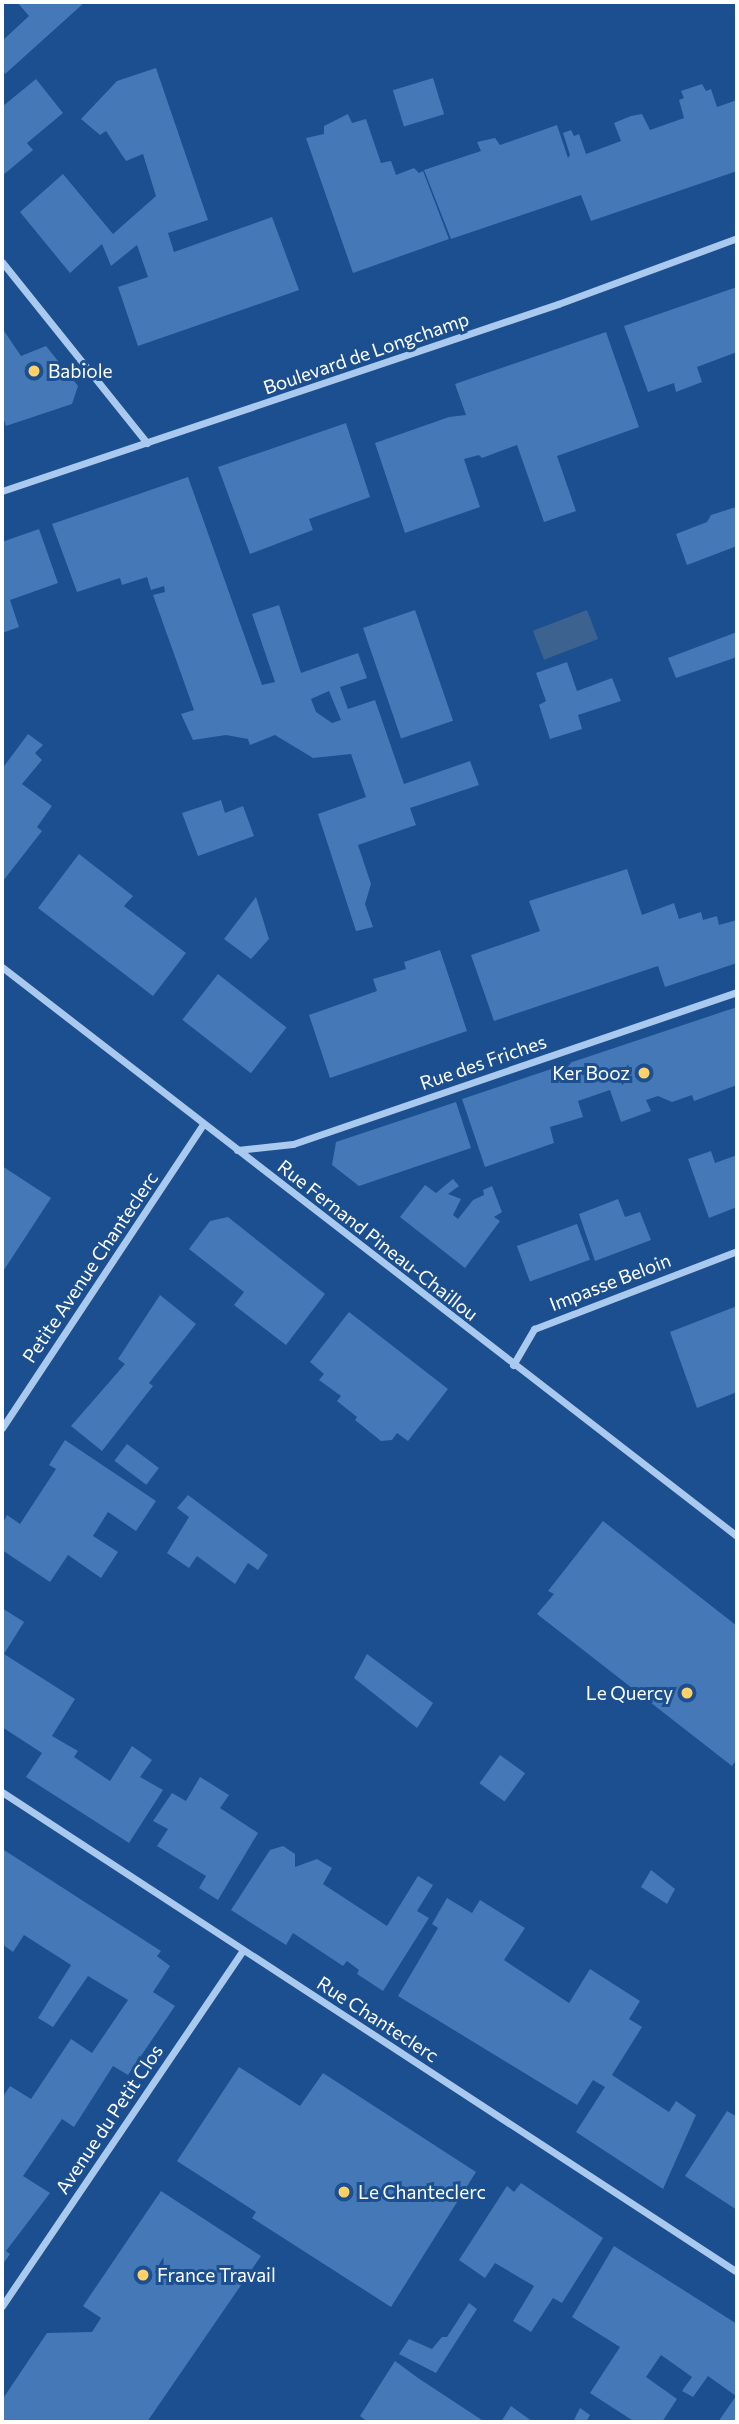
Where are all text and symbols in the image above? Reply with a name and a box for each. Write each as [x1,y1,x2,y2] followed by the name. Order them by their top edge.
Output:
[260,307,472,399] street label: Boulevard de Longchamp
[48,360,113,382] place label: Babiole
[26,363,42,379] marker: Babiole
[417,1030,549,1094] street label: Rue des Friches
[552,1062,630,1084] place label: Ker Booz
[636,1065,652,1081] marker: Ker Booz
[273,1155,483,1325] street label: Rue Fernand Pineau-Chaillou
[17,1167,163,1367] street label: Petite Avenue Chanteclerc
[546,1248,674,1316] street label: Impasse Beloin
[586,1682,673,1704] place label: Le Quercy
[679,1685,695,1701] marker: Le Quercy
[313,1971,443,2067] street label: Rue Chanteclerc
[51,2040,167,2198] street label: Avenue du Petit Clos
[358,2181,486,2203] place label: Le Chanteclerc
[336,2184,352,2200] marker: Le Chanteclerc
[157,2264,276,2286] place label: France Travail
[135,2267,151,2283] marker: France Travail

